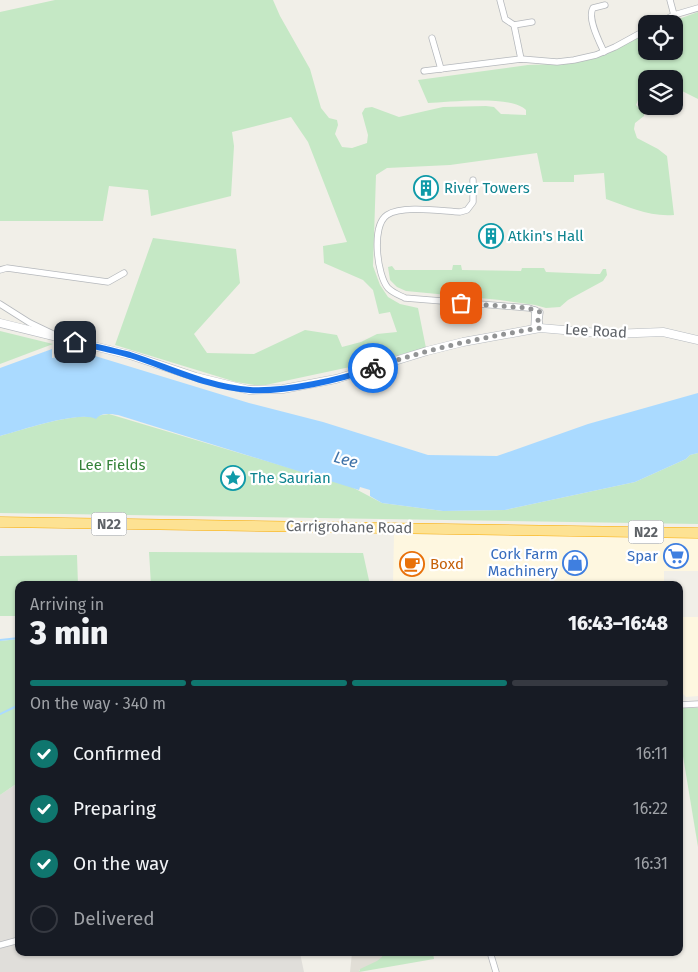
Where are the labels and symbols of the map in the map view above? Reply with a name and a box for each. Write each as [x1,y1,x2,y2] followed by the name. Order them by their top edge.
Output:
[413,175,439,201] building icon: River Towers
[444,179,530,197] place label: River Towers
[478,223,504,249] building icon: Atkin's Hall
[508,227,584,245] place label: Atkin's Hall
[440,282,482,324] pin
[565,320,627,342] street label: Lee Road
[54,321,96,363] pin
[348,343,398,393] courier
[332,447,360,472] water label: Lee
[79,456,145,474] park label: Lee Fields
[220,465,246,491] place icon: The Saurian
[250,469,331,487] place label: The Saurian
[92,512,126,536] road number: N22
[286,517,412,537] street label: Carrigrohane Road
[628,520,664,544] road number: N22
[663,543,689,569] supermarket icon: Spar
[488,545,559,580] place label: Cork Farm Machinery
[627,547,658,565] place label: Spar
[562,550,588,576] shop icon: Cork Farm Machinery
[399,551,425,577] cafe icon: Boxd
[430,555,464,573] place label: Boxd

